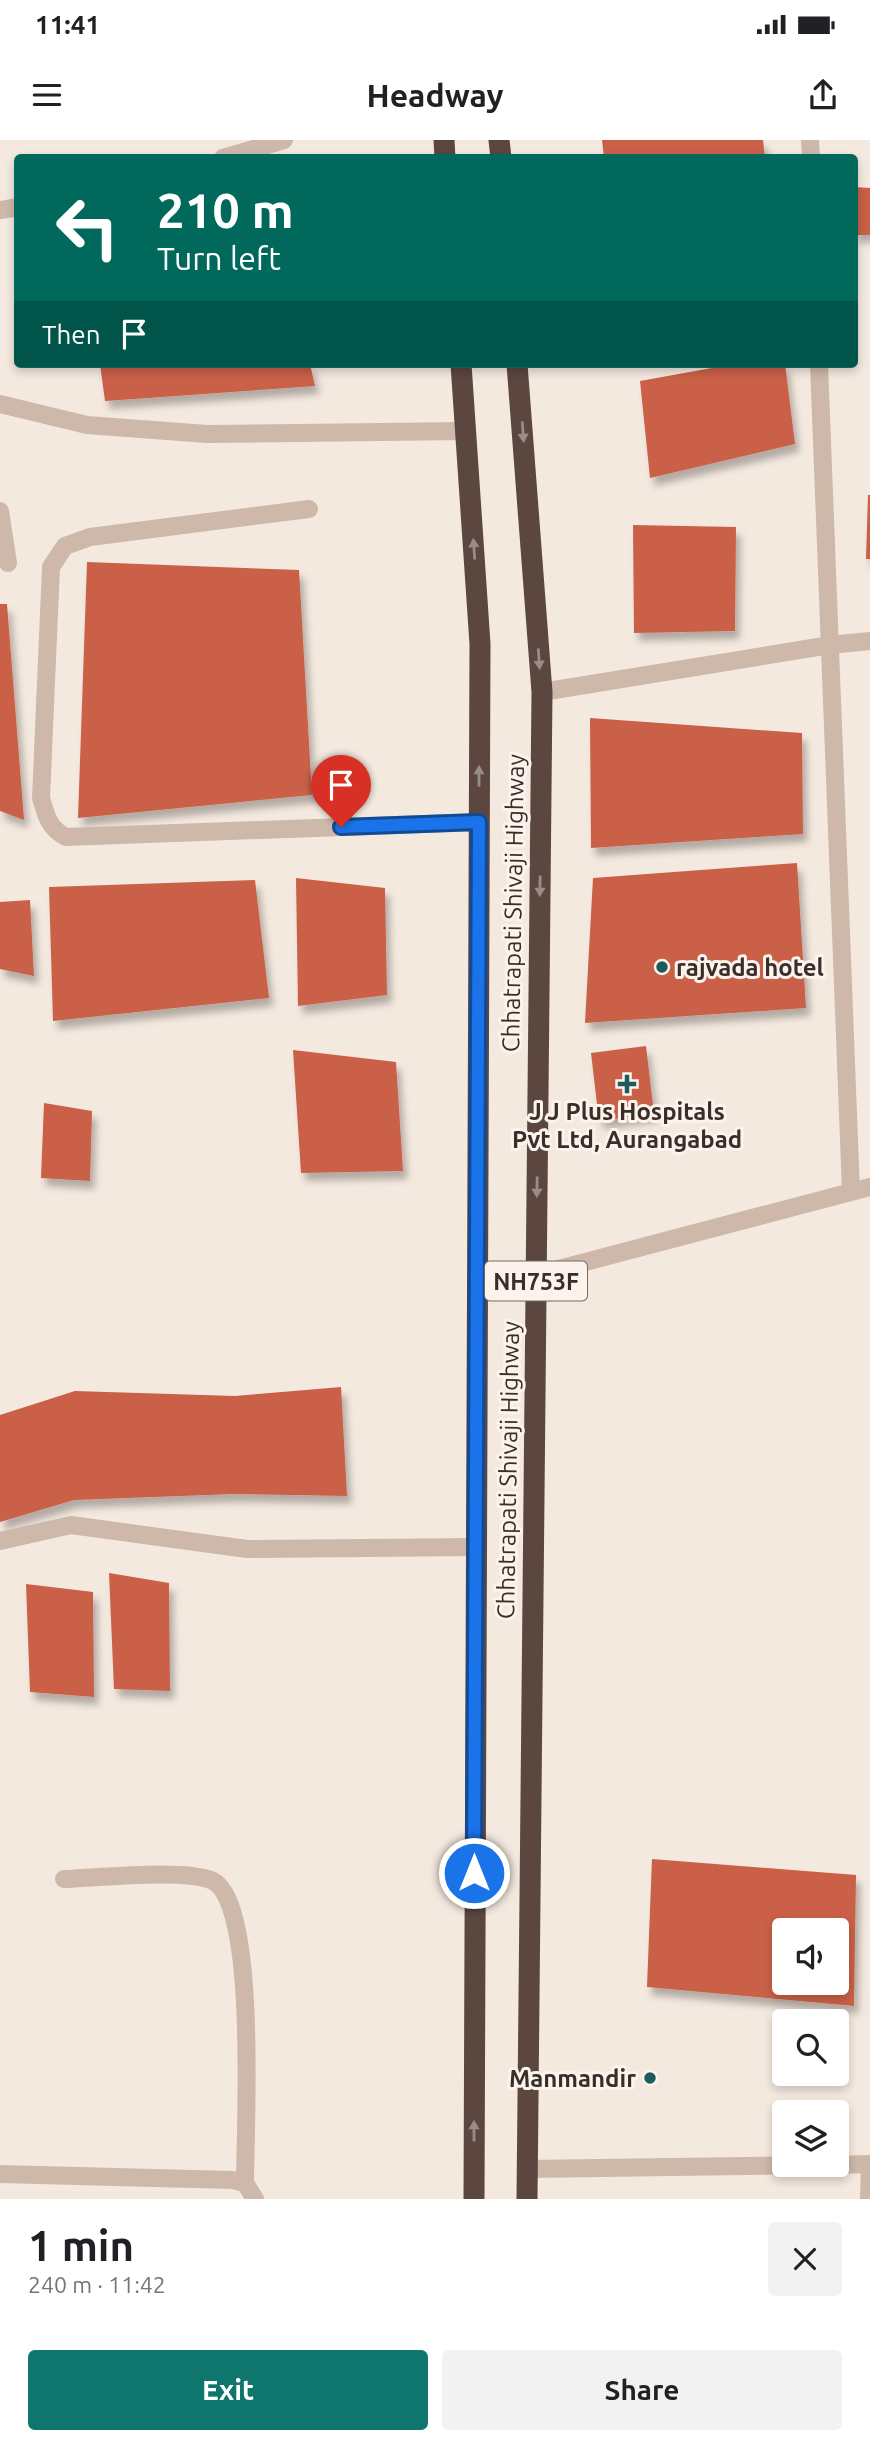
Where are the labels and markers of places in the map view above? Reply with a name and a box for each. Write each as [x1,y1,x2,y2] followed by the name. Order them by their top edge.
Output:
[311,755,371,827] pin
[676,954,824,981] place label: rajvada hotel
[654,959,670,975] marker: rajvada hotel
[617,1074,637,1094] marker: J J Plus Hospitals Pvt Ltd, Aurangabad
[512,1098,742,1153] place label: J J Plus Hospitals Pvt Ltd, Aurangabad
[509,2065,636,2092] place label: Manmandir
[642,2070,658,2086] marker: Manmandir

